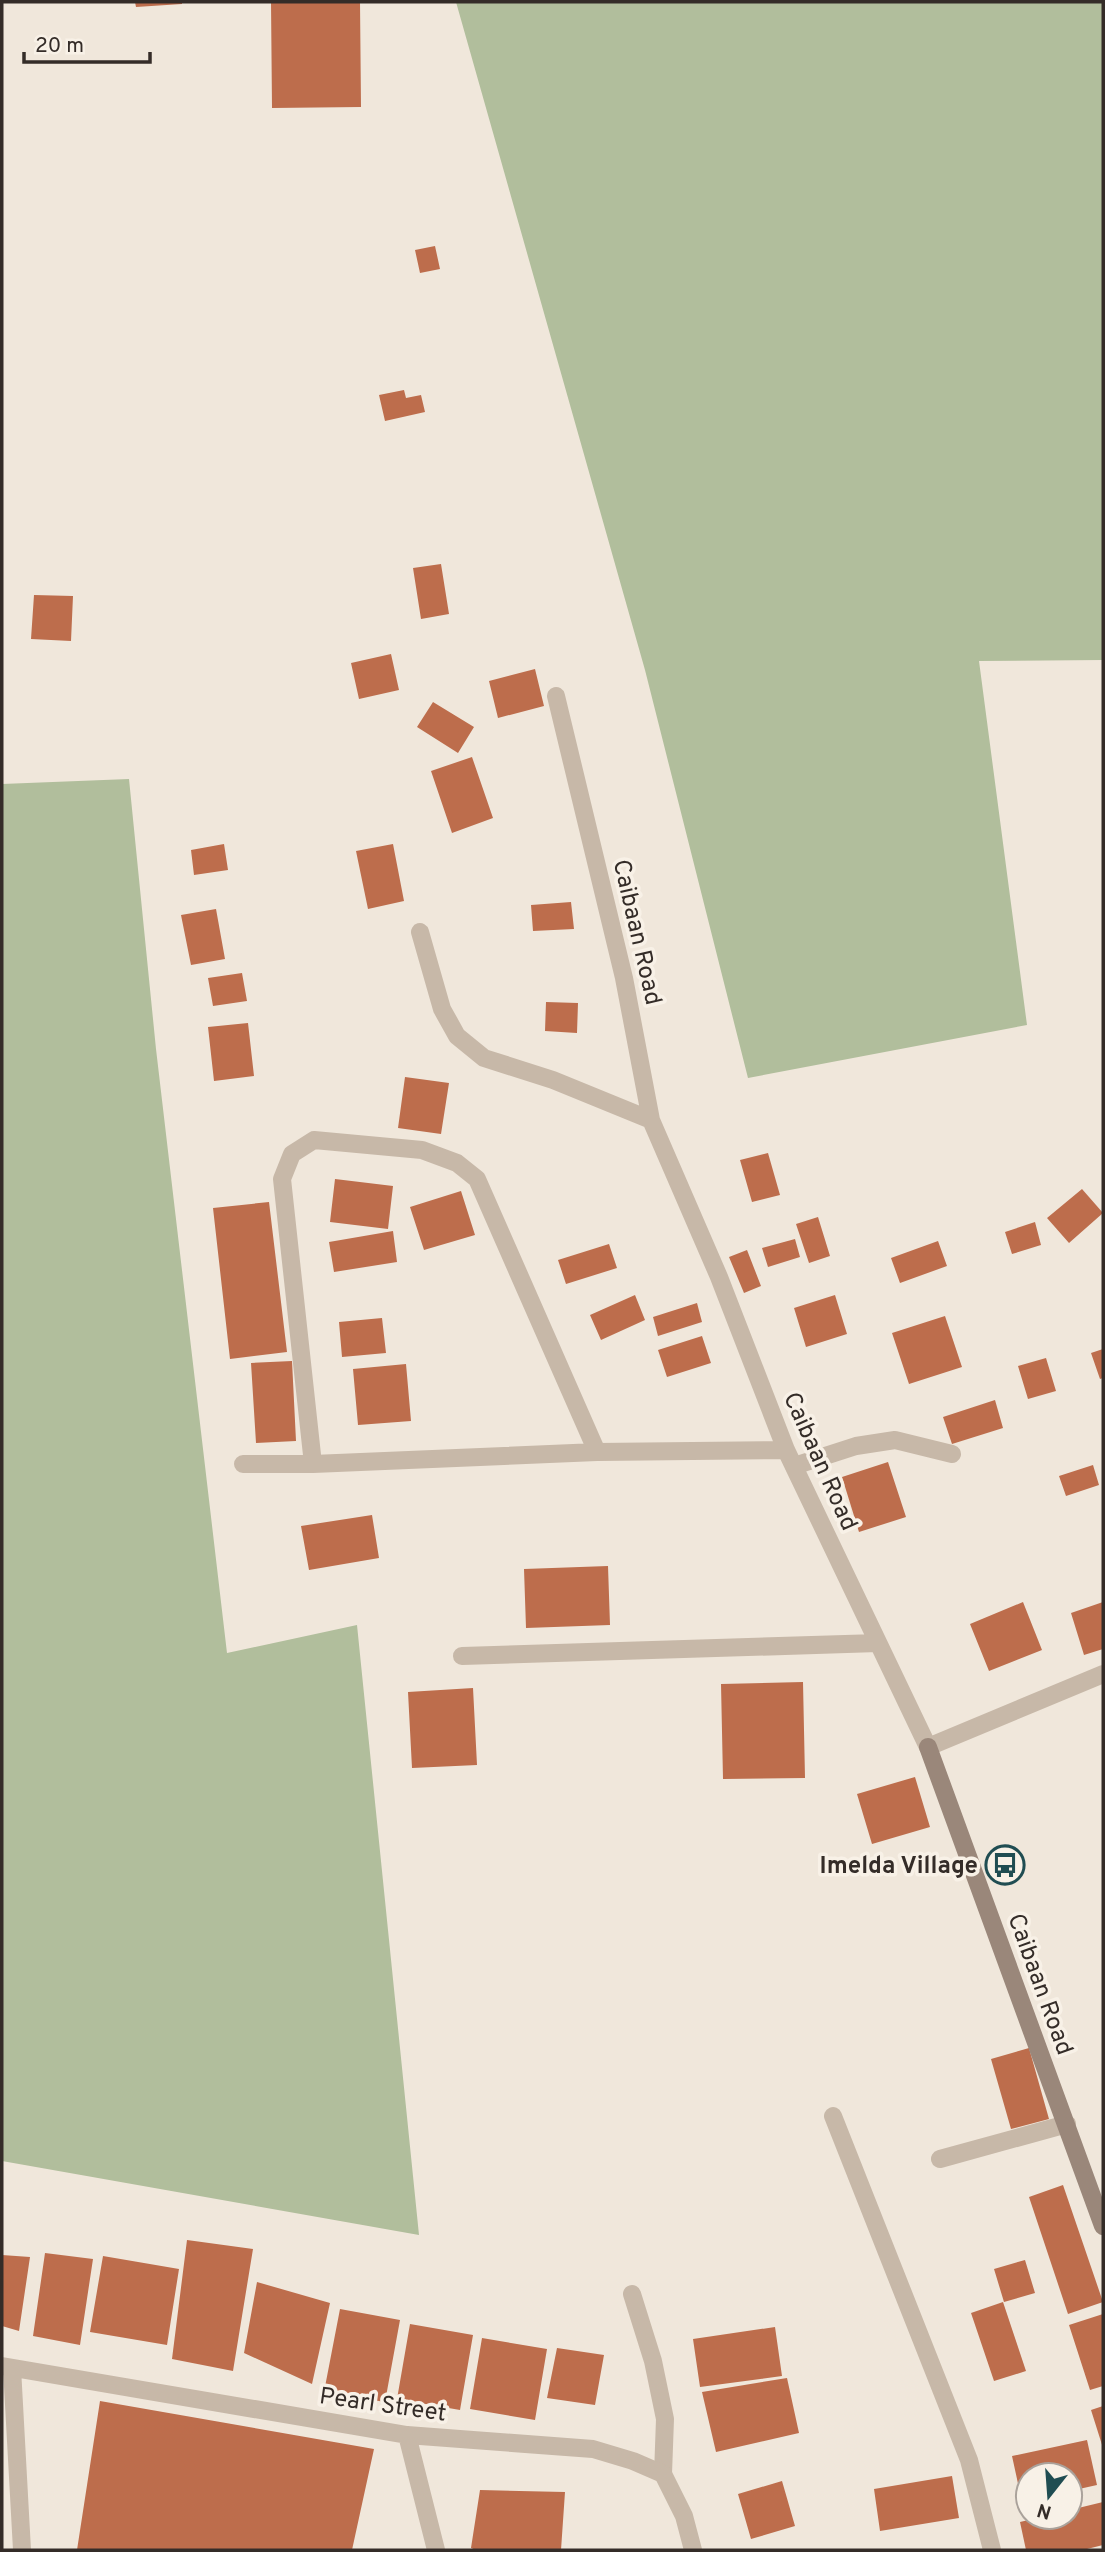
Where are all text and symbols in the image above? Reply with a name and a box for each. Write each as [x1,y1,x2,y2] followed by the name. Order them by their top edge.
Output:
[24,21,150,65] scale bar
[35,33,84,60] text: 20 m
[605,857,667,1008] street label: Caibaan Road
[775,1388,863,1536] street label: Caibaan Road
[984,1844,1026,1886] bus stop icon: Imelda Village
[820,1852,978,1882] place label: Imelda Village
[1000,1910,1079,2060] street label: Caibaan Road
[317,2382,448,2430] street label: Pearl Street
[1014,2461,1084,2531] north arrow
[1035,2497,1055,2524] text: N

